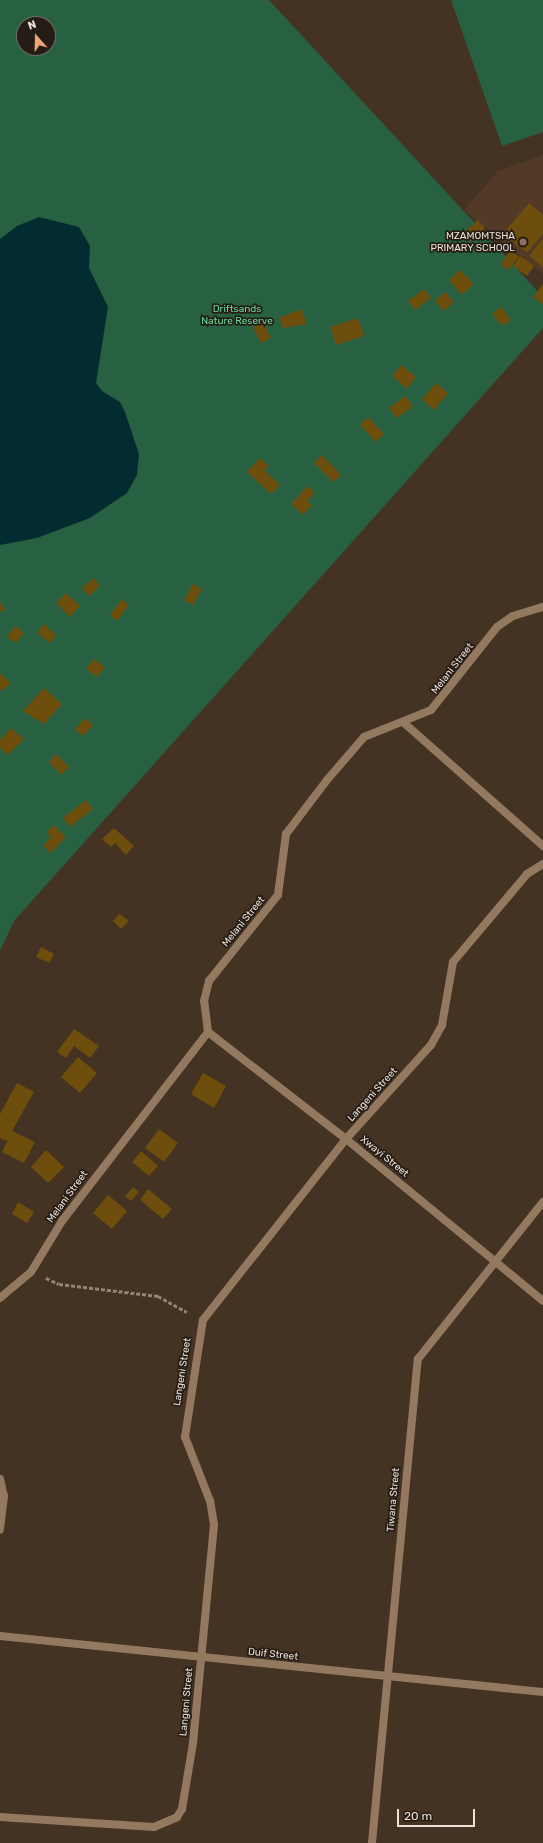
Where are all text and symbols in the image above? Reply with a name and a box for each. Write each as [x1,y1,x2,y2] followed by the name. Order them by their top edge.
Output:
[16,16,56,56] north arrow
[26,18,38,33] text: N
[430,230,515,254] place label: MZAMOMTSHA PRIMARY SCHOOL
[518,237,528,247] marker: MZAMOMTSHA PRIMARY SCHOOL
[201,303,273,326] park label: Driftsands Nature Reserve
[429,641,477,697] street label: Melani Street
[220,894,268,950] street label: Melani Street
[346,1065,400,1125] street label: Langeni Street
[357,1134,411,1180] street label: Xwayi Street
[45,1169,91,1225] street label: Melani Street
[172,1337,194,1407] street label: Langeni Street
[385,1467,403,1533] street label: Tiwana Street
[247,1646,299,1664] street label: Duif Street
[178,1667,196,1737] street label: Langeni Street
[399,1801,477,1827] scale bar
[404,1809,432,1823] text: 20 m

